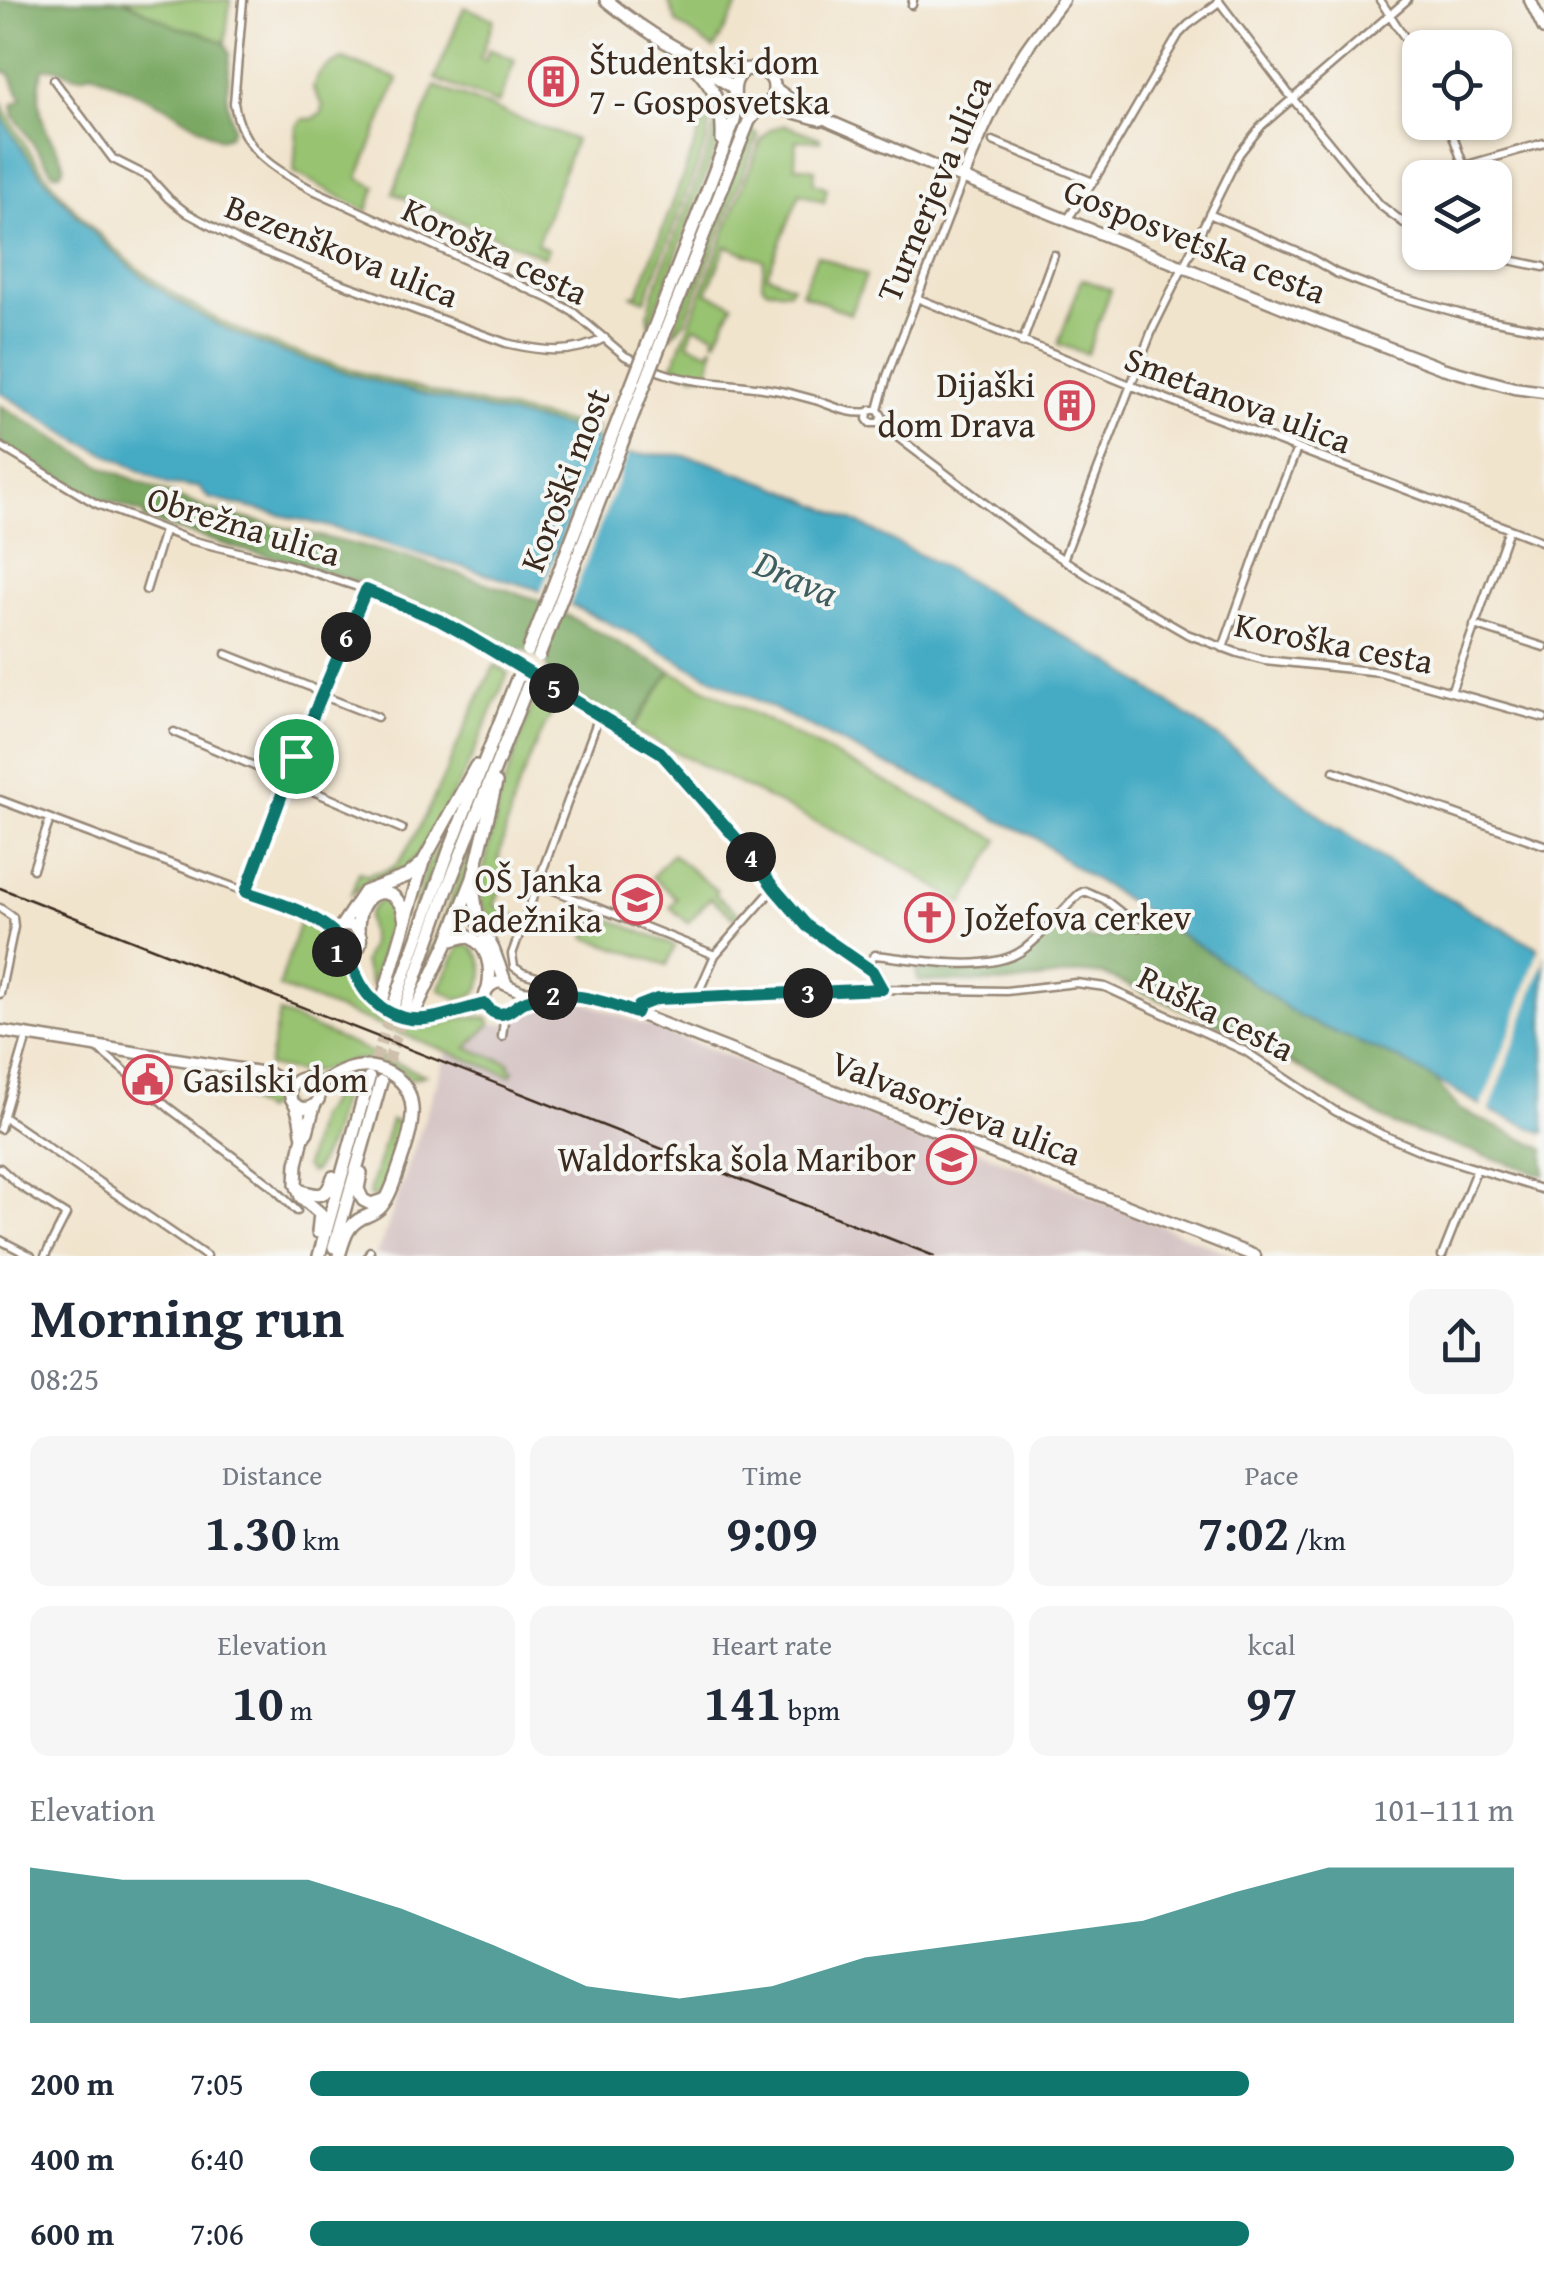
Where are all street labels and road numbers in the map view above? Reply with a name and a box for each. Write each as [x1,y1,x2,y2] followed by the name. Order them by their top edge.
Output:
[863,68,1004,310] street label: Turnerjeva ulica
[1056,165,1335,317] street label: Gosposvetska cesta
[218,181,467,321] street label: Bezenškova ulica
[394,184,597,318] street label: Koroška cesta
[1117,333,1360,466] street label: Smetanova ulica
[506,381,623,579] street label: Koroški most
[141,472,347,579] street label: Obrežna ulica
[1231,598,1438,687] street label: Koroška cesta
[1129,951,1304,1074] street label: Ruška cesta
[824,1036,1089,1179] street label: Valvasorjeva ulica

